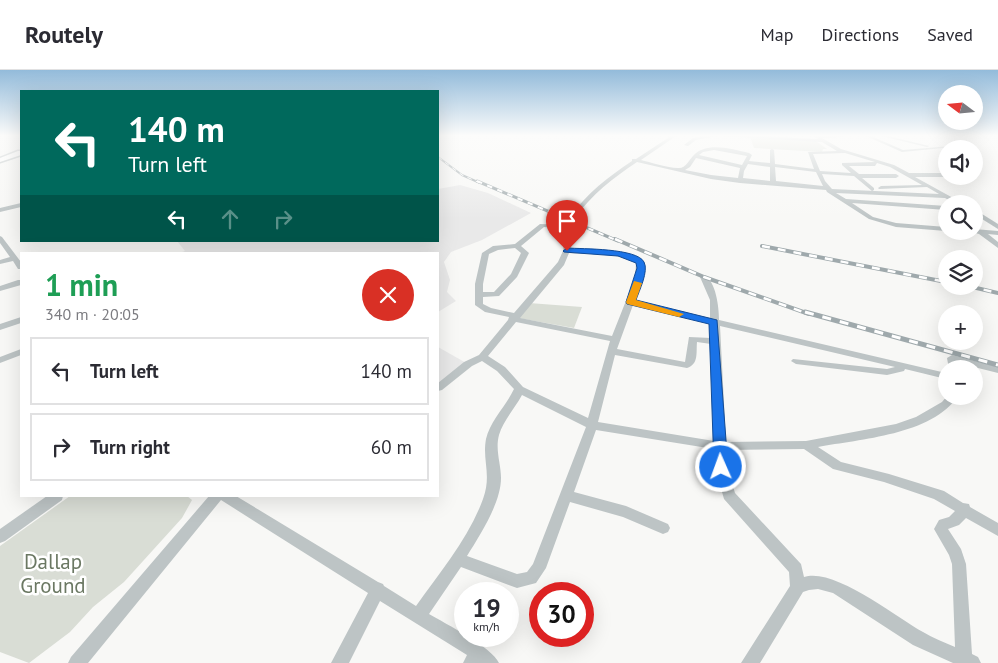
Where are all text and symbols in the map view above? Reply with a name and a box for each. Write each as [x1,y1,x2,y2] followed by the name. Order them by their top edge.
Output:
[25,19,103,50] text: Routely
[761,23,793,46] text: Map
[821,23,899,46] text: Directions
[927,23,973,46] text: Saved
[938,85,982,130] north arrow
[938,85,983,405] map controls
[128,106,225,152] text: 140 m
[45,110,110,175] icon: left
[938,140,983,185] button: sound
[128,150,207,178] text: Turn left
[938,195,983,240] button: search
[546,200,588,251] pin
[163,205,191,233] icon: left
[216,205,244,233] icon: ahead
[269,205,297,233] icon: right
[553,207,581,235] icon: arrive
[938,250,983,295] button: layers
[45,265,118,304] text: 1 min
[362,269,414,321] button: close
[45,304,140,324] text: 340 m · 20:05
[938,305,983,350] button: +
[47,357,75,385] icon: left
[90,359,159,383] text: Turn left
[360,359,412,383] text: 140 m
[938,360,983,405] button: −
[47,433,75,461] icon: right
[90,435,170,459] text: Turn right
[371,435,412,459] text: 60 m
[694,440,746,492] position arrow
[20,548,86,599] park label: Dallap Ground
[529,582,594,647] speed limit sign: 30
[472,592,501,624] text: 19
[473,619,500,634] text: km/h

